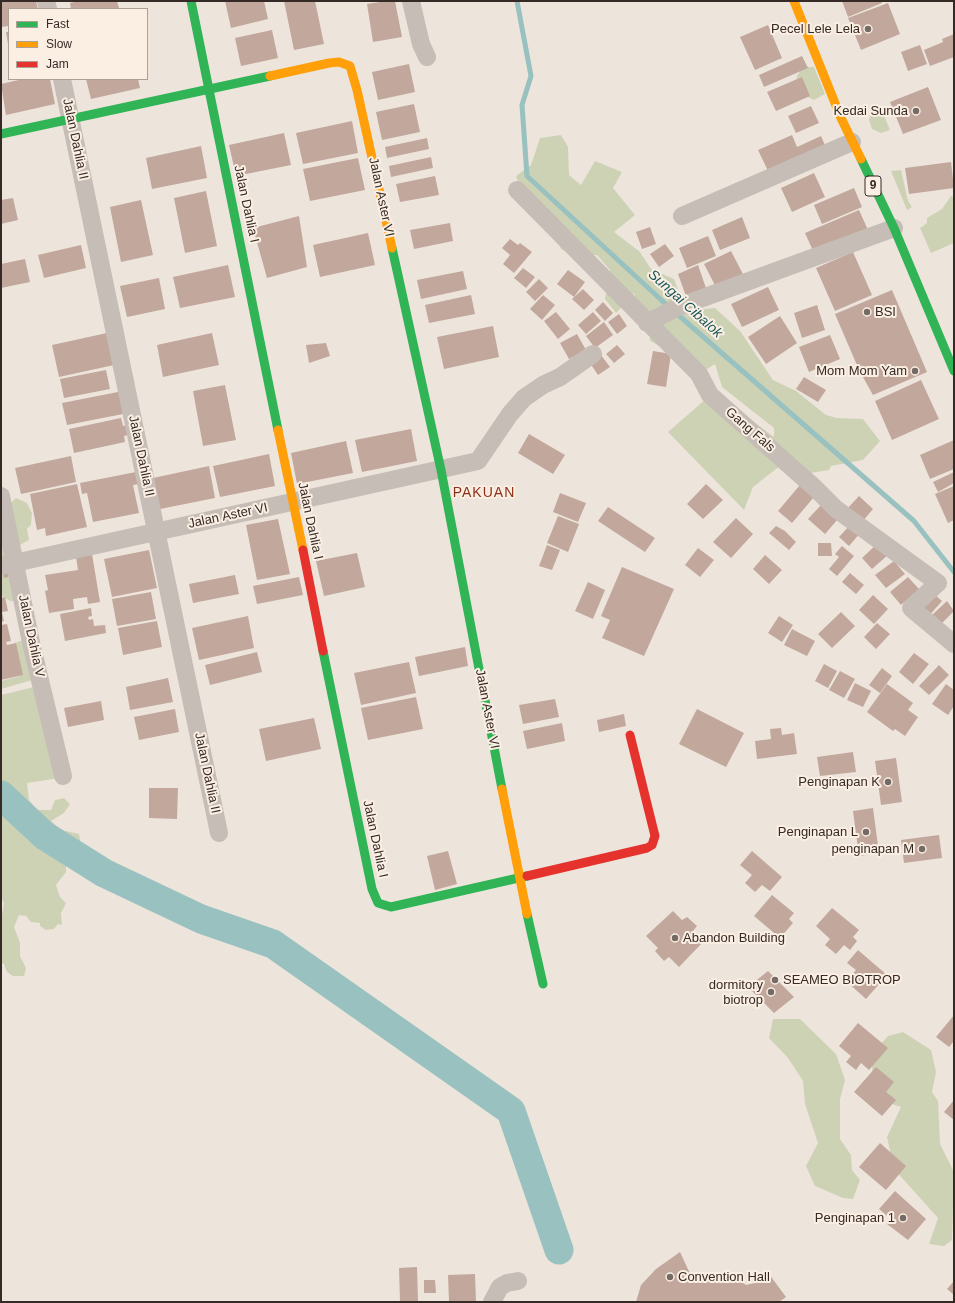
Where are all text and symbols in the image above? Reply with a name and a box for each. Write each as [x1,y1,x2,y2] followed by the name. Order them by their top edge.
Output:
[8,8,148,80] legend
[46,17,69,31] text: Fast
[771,21,860,37] place label: Pecel Lele Lela
[863,24,873,34] marker: Pecel Lele Lela
[46,37,72,51] text: Slow
[46,57,69,71] text: Jam
[59,97,91,181] street label: Jalan Dahlia II
[834,103,908,119] place label: Kedai Sunda
[911,106,921,116] marker: Kedai Sunda
[365,156,397,238] street label: Jalan Aster VI
[230,164,262,244] street label: Jalan Dahlia I
[865,176,881,196] road number: 9
[644,266,726,342] water label: Sungai Cibalok
[875,304,896,320] place label: BSI
[862,307,872,317] marker: BSI
[816,363,907,379] place label: Mom Mom Yam
[910,366,920,376] marker: Mom Mom Yam
[722,404,778,456] street label: Gang Fals
[125,414,157,498] street label: Jalan Dahlia II
[294,481,326,561] street label: Jalan Dahlia I
[453,485,515,501] district label: PAKUAN
[187,500,269,532] street label: Jalan Aster VI
[15,593,47,679] street label: Jalan Dahlia V
[472,668,502,750] street label: Jalan Aster VI
[191,731,223,815] street label: Jalan Dahlia II
[798,774,880,790] place label: Penginapan K
[883,777,893,787] marker: Penginapan K
[359,799,391,879] street label: Jalan Dahlia I
[778,824,858,840] place label: Penginapan L
[861,827,871,837] marker: Penginapan L
[832,841,914,857] place label: penginapan M
[917,844,927,854] marker: penginapan M
[683,930,785,946] place label: Abandon Building
[670,933,680,943] marker: Abandon Building
[783,972,901,988] place label: SEAMEO BIOTROP
[770,975,780,985] marker: SEAMEO BIOTROP
[709,977,763,1008] place label: dormitory biotrop
[766,987,776,997] marker: dormitory biotrop
[815,1210,895,1226] place label: Penginapan 1
[898,1213,908,1223] marker: Penginapan 1
[678,1269,770,1285] place label: Convention Hall
[665,1272,675,1282] marker: Convention Hall

